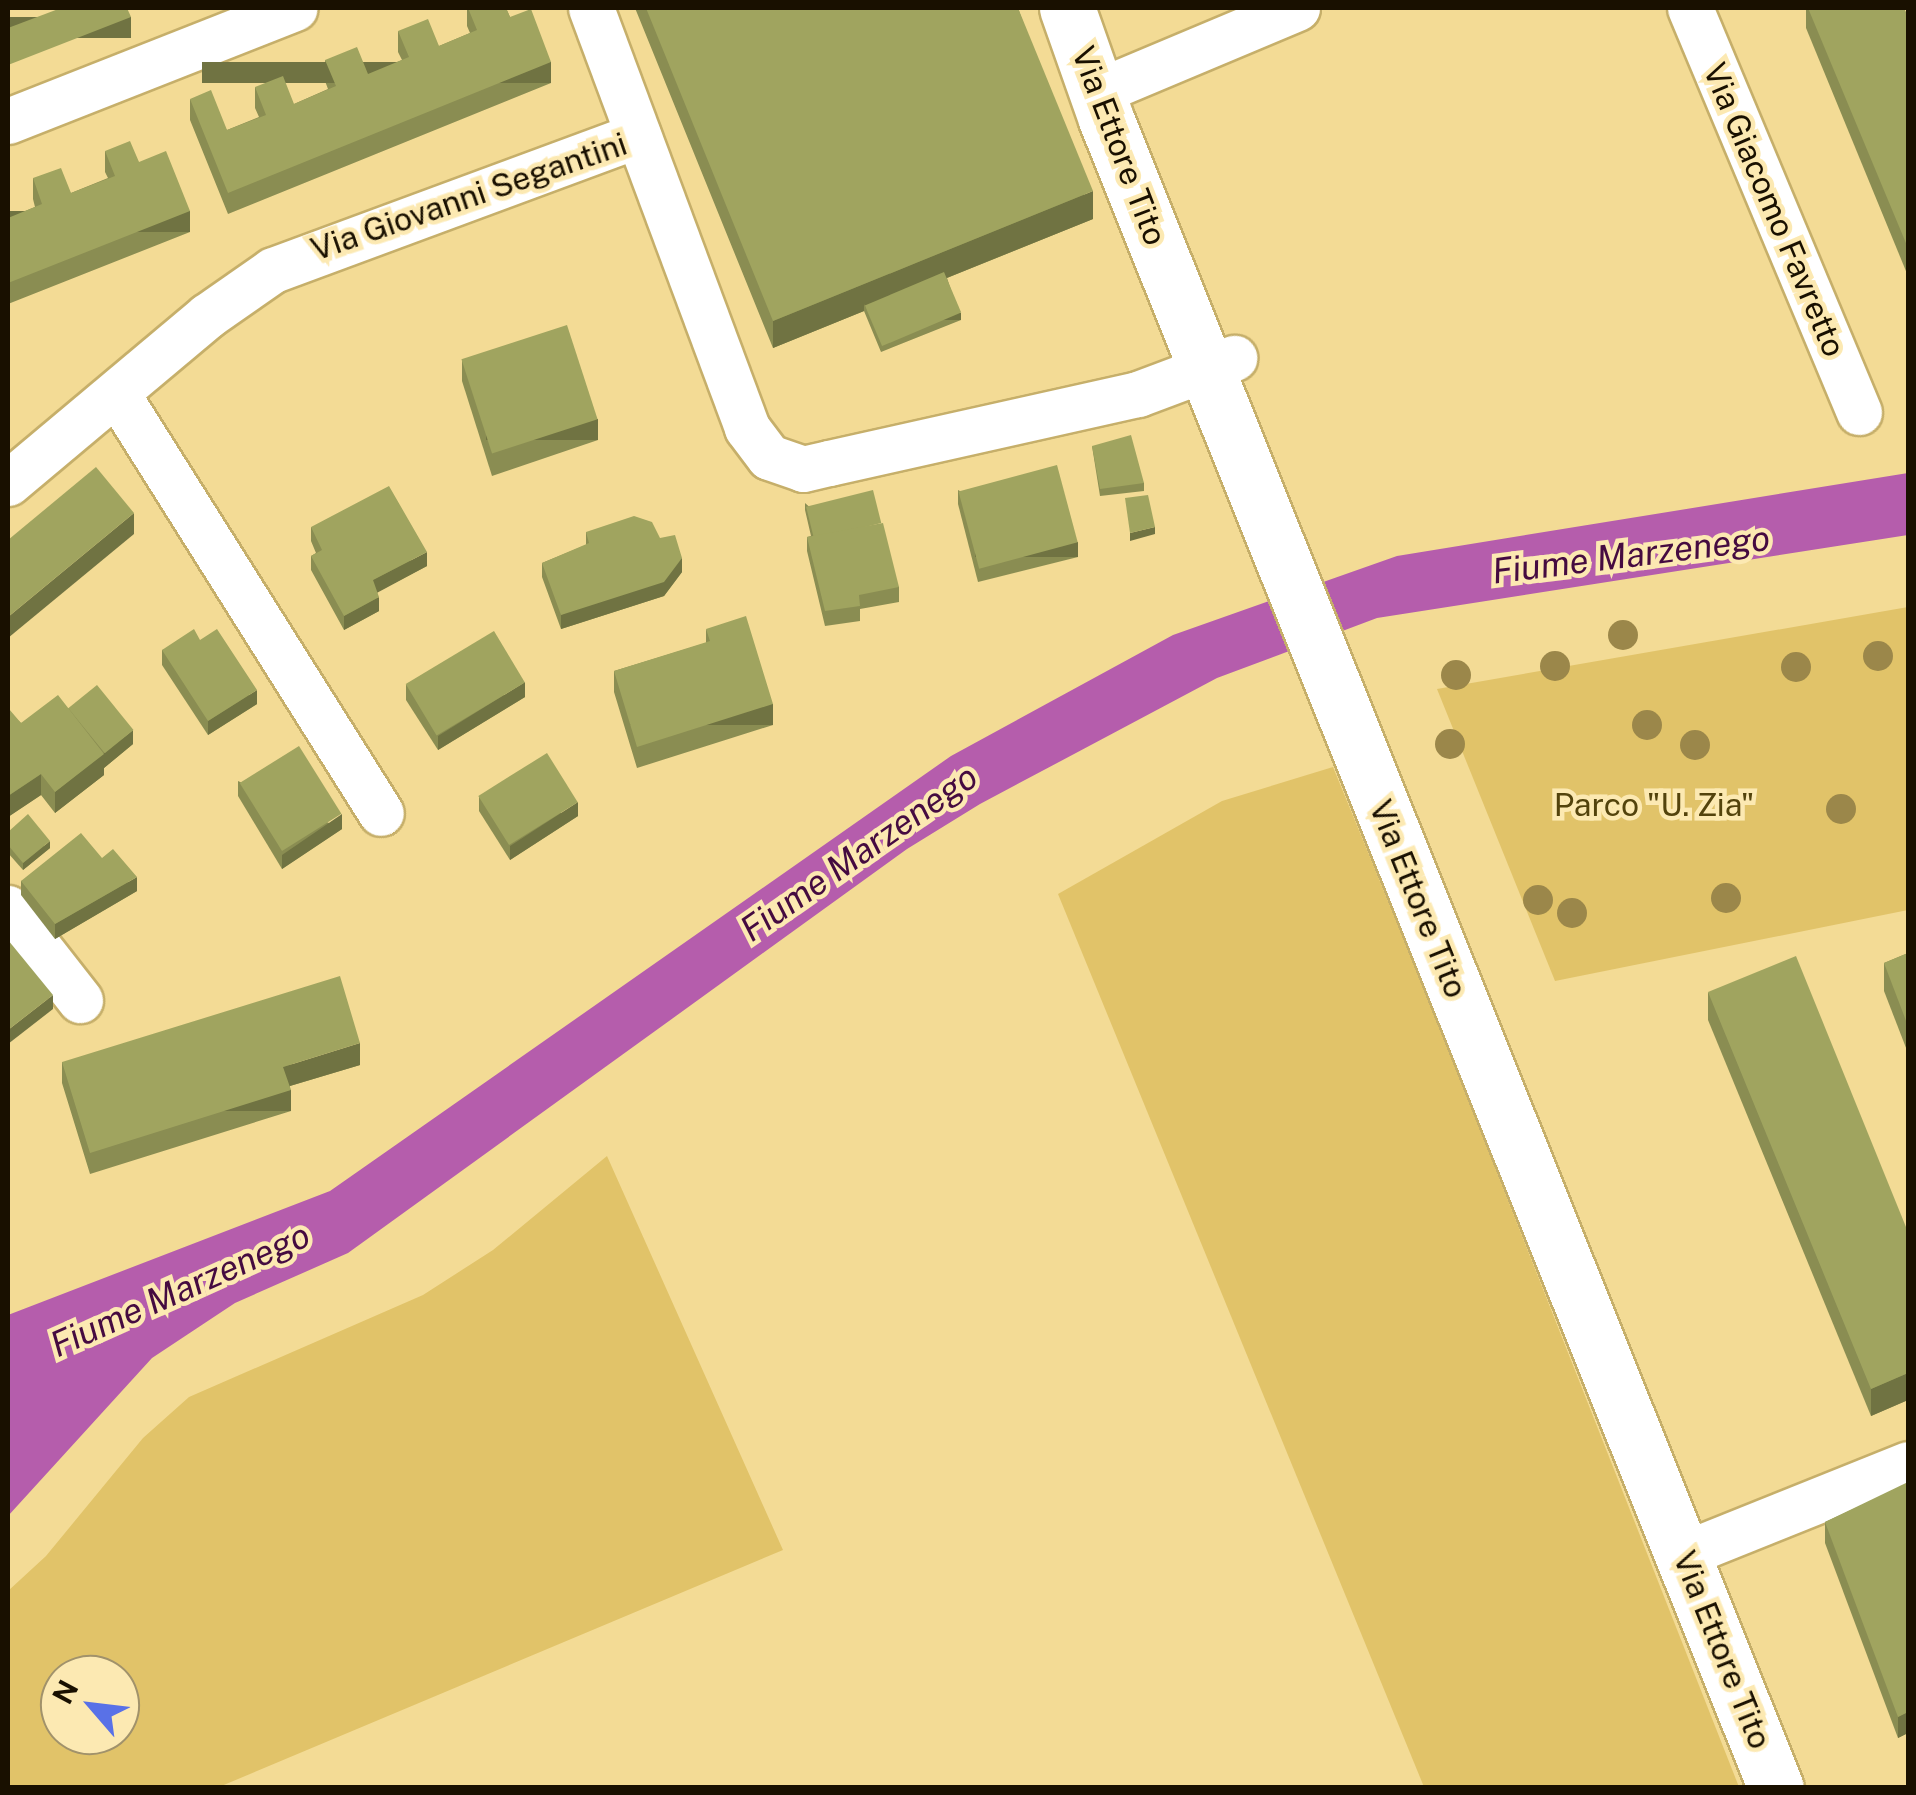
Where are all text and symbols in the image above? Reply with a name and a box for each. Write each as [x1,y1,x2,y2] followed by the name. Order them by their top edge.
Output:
[1063,41,1175,251] street label: Via Ettore Tito
[1695,57,1853,363] street label: Via Giacomo Favretto
[306,125,632,269] street label: Via Giovanni Segantini
[1490,517,1772,593] water label: Fiume Marzenego
[732,756,986,950] water label: Fiume Marzenego
[1553,786,1755,824] park label: Parco "U. Zia"
[1361,794,1475,1004] street label: Via Ettore Tito
[44,1214,316,1366] water label: Fiume Marzenego
[1665,1545,1779,1755] street label: Via Ettore Tito
[40,1655,140,1755] north arrow
[45,1674,85,1709] text: N

